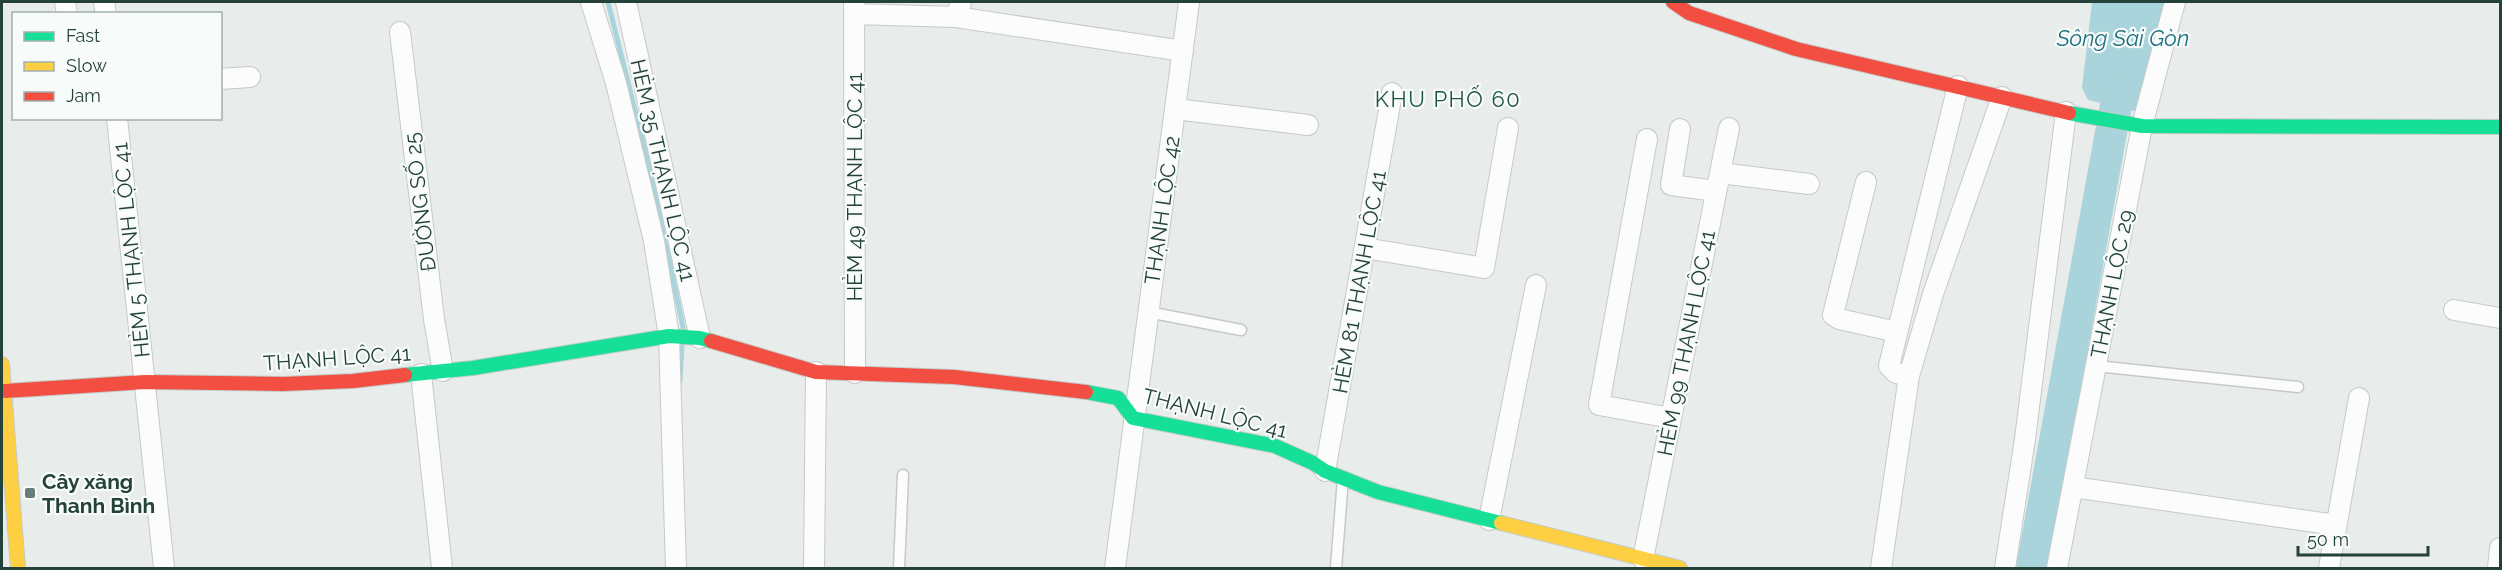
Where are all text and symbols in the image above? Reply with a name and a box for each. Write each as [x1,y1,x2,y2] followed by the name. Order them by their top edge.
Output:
[12,12,222,120] legend
[66,25,100,46] text: Fast
[2056,25,2189,51] water label: Sông Sài Gòn
[66,55,107,76] text: Slow
[625,56,701,284] street label: HẺM 35 THẠNH LỘC 41
[842,73,867,301] street label: HẺM 49 THẠNH LỘC 41
[66,85,101,106] text: Jam
[1375,85,1521,112] district label: KHU PHỐ 60
[399,131,441,273] street label: ĐƯỜNG SỐ 25
[1139,134,1185,286] street label: THẠNH LỘC 42
[107,141,155,359] street label: HẺM 5 THẠNH LỘC 41
[1327,169,1391,395] street label: HẺM 81 THẠNH LỘC 41
[2085,208,2139,360] street label: THẠNH LỘC 29
[1652,228,1720,458] street label: HẺM 99 THẠNH LỘC 41
[262,340,412,376] street label: THẠNH LỘC 41
[1140,383,1290,443] street label: THẠNH LỘC 41
[42,469,155,518] place label: Cây xăng Thanh Bình
[23,486,37,500] marker: Cây xăng Thanh Bình
[2298,519,2428,557] scale bar
[2307,529,2349,550] text: 50 m

